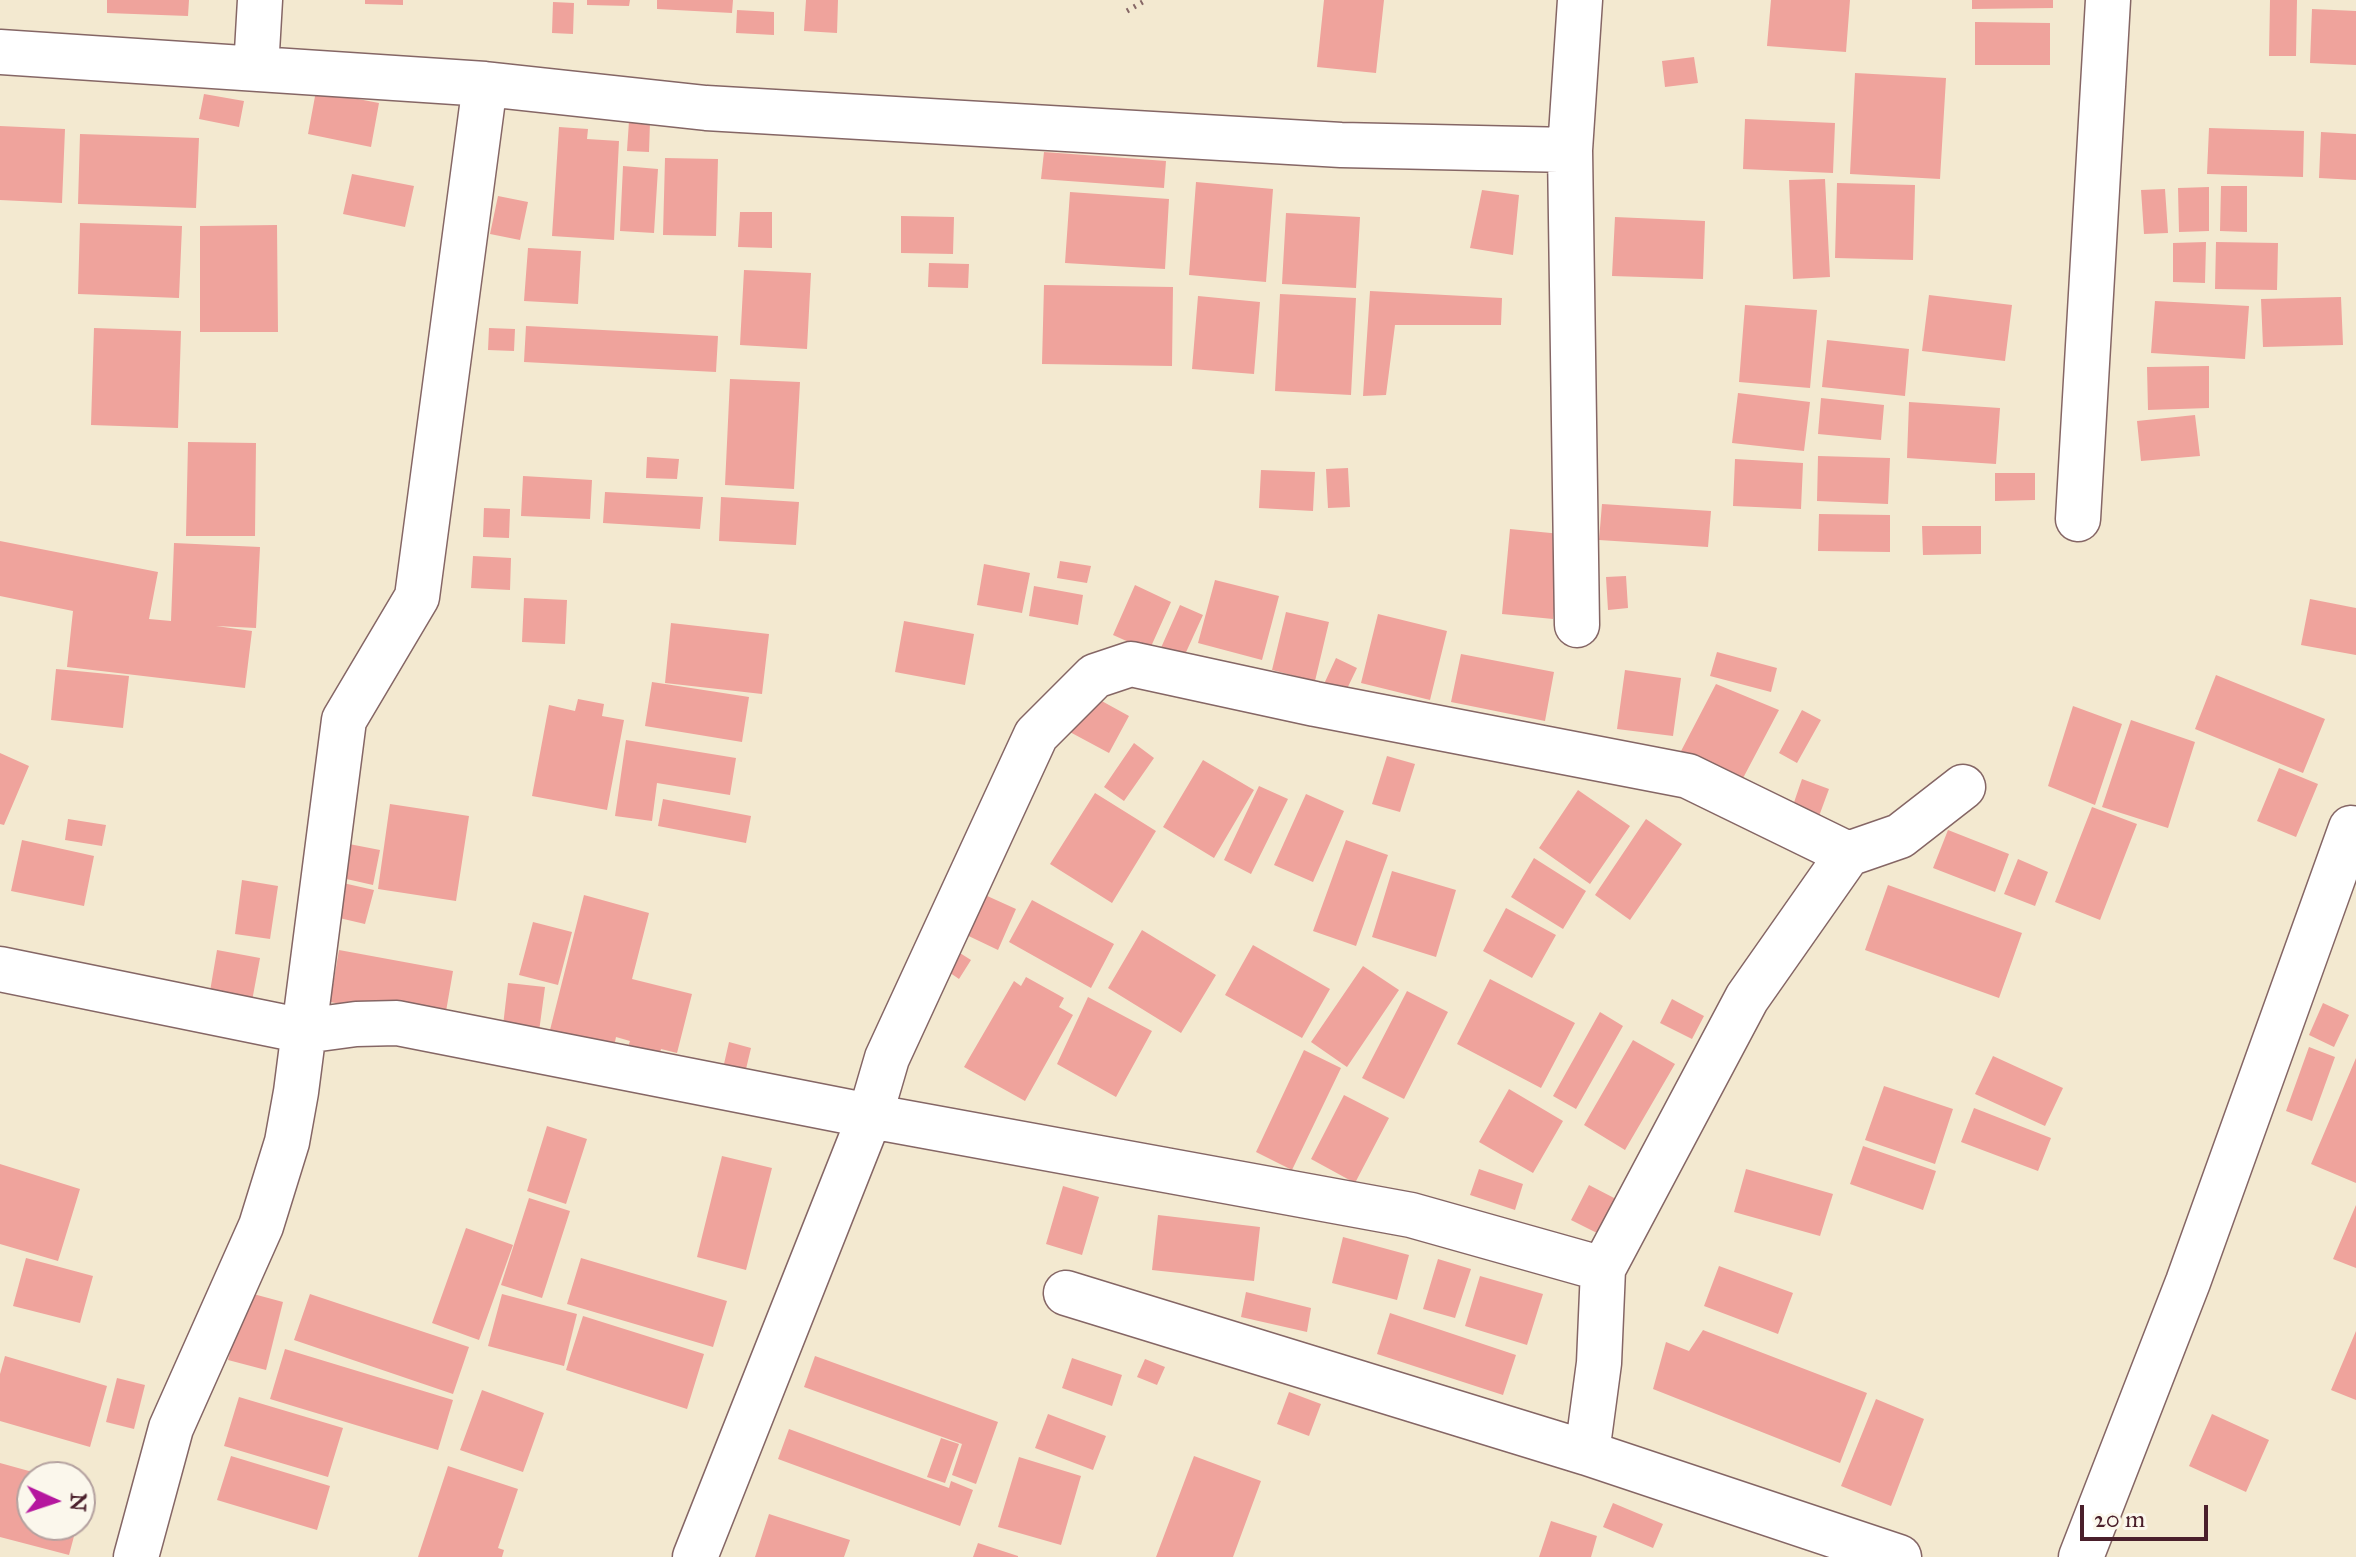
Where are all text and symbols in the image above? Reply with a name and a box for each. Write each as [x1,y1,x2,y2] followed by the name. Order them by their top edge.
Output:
[16,1461,96,1541] north arrow
[2084,1489,2212,1539] scale bar
[64,1492,92,1512] text: N
[2094,1504,2145,1534] text: 20 m

